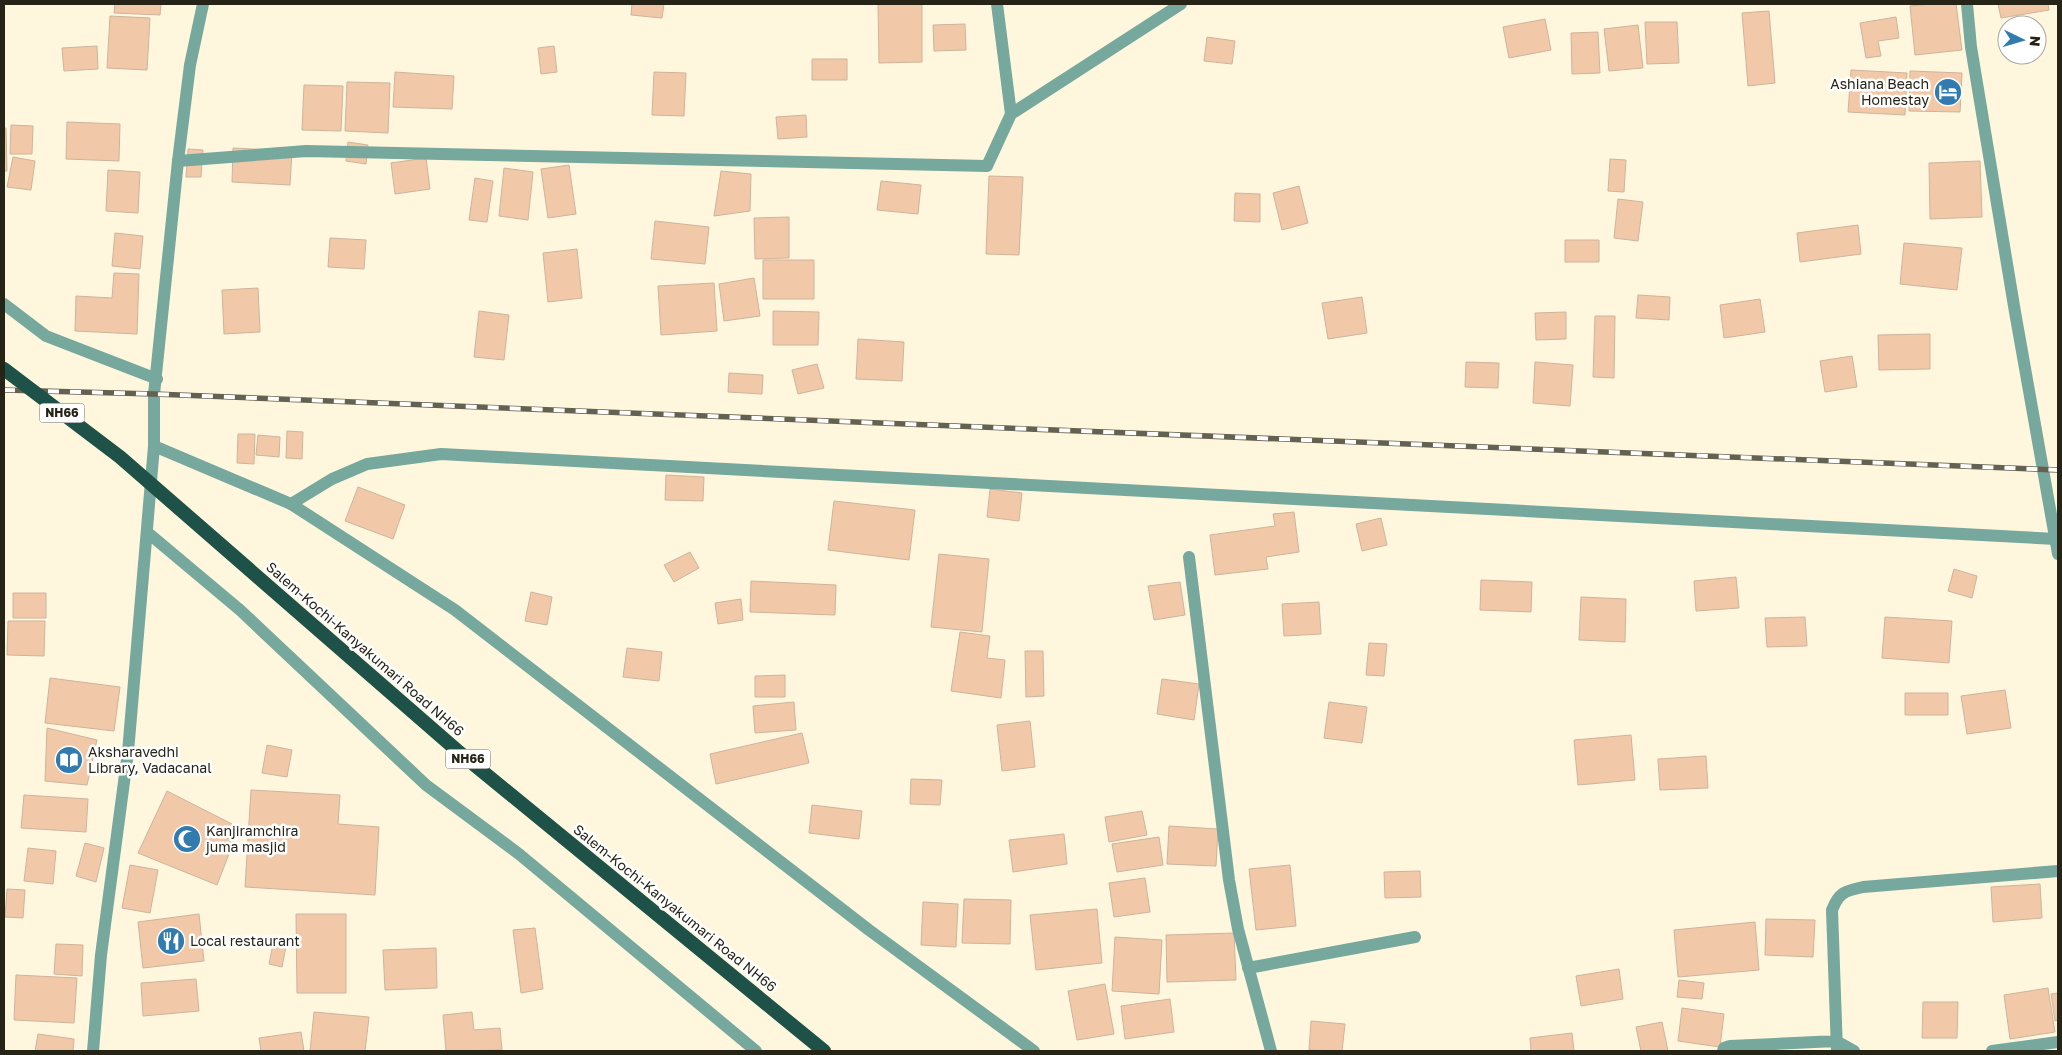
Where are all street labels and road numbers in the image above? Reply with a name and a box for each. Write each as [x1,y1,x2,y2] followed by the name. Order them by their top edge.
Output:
[40,403,84,422] road number: NH66
[263,558,468,739] street label: Salem-Kochi-Kanyakumari Road NH66
[446,750,490,769] road number: NH66
[570,820,780,995] street label: Salem-Kochi-Kanyakumari Road NH66

